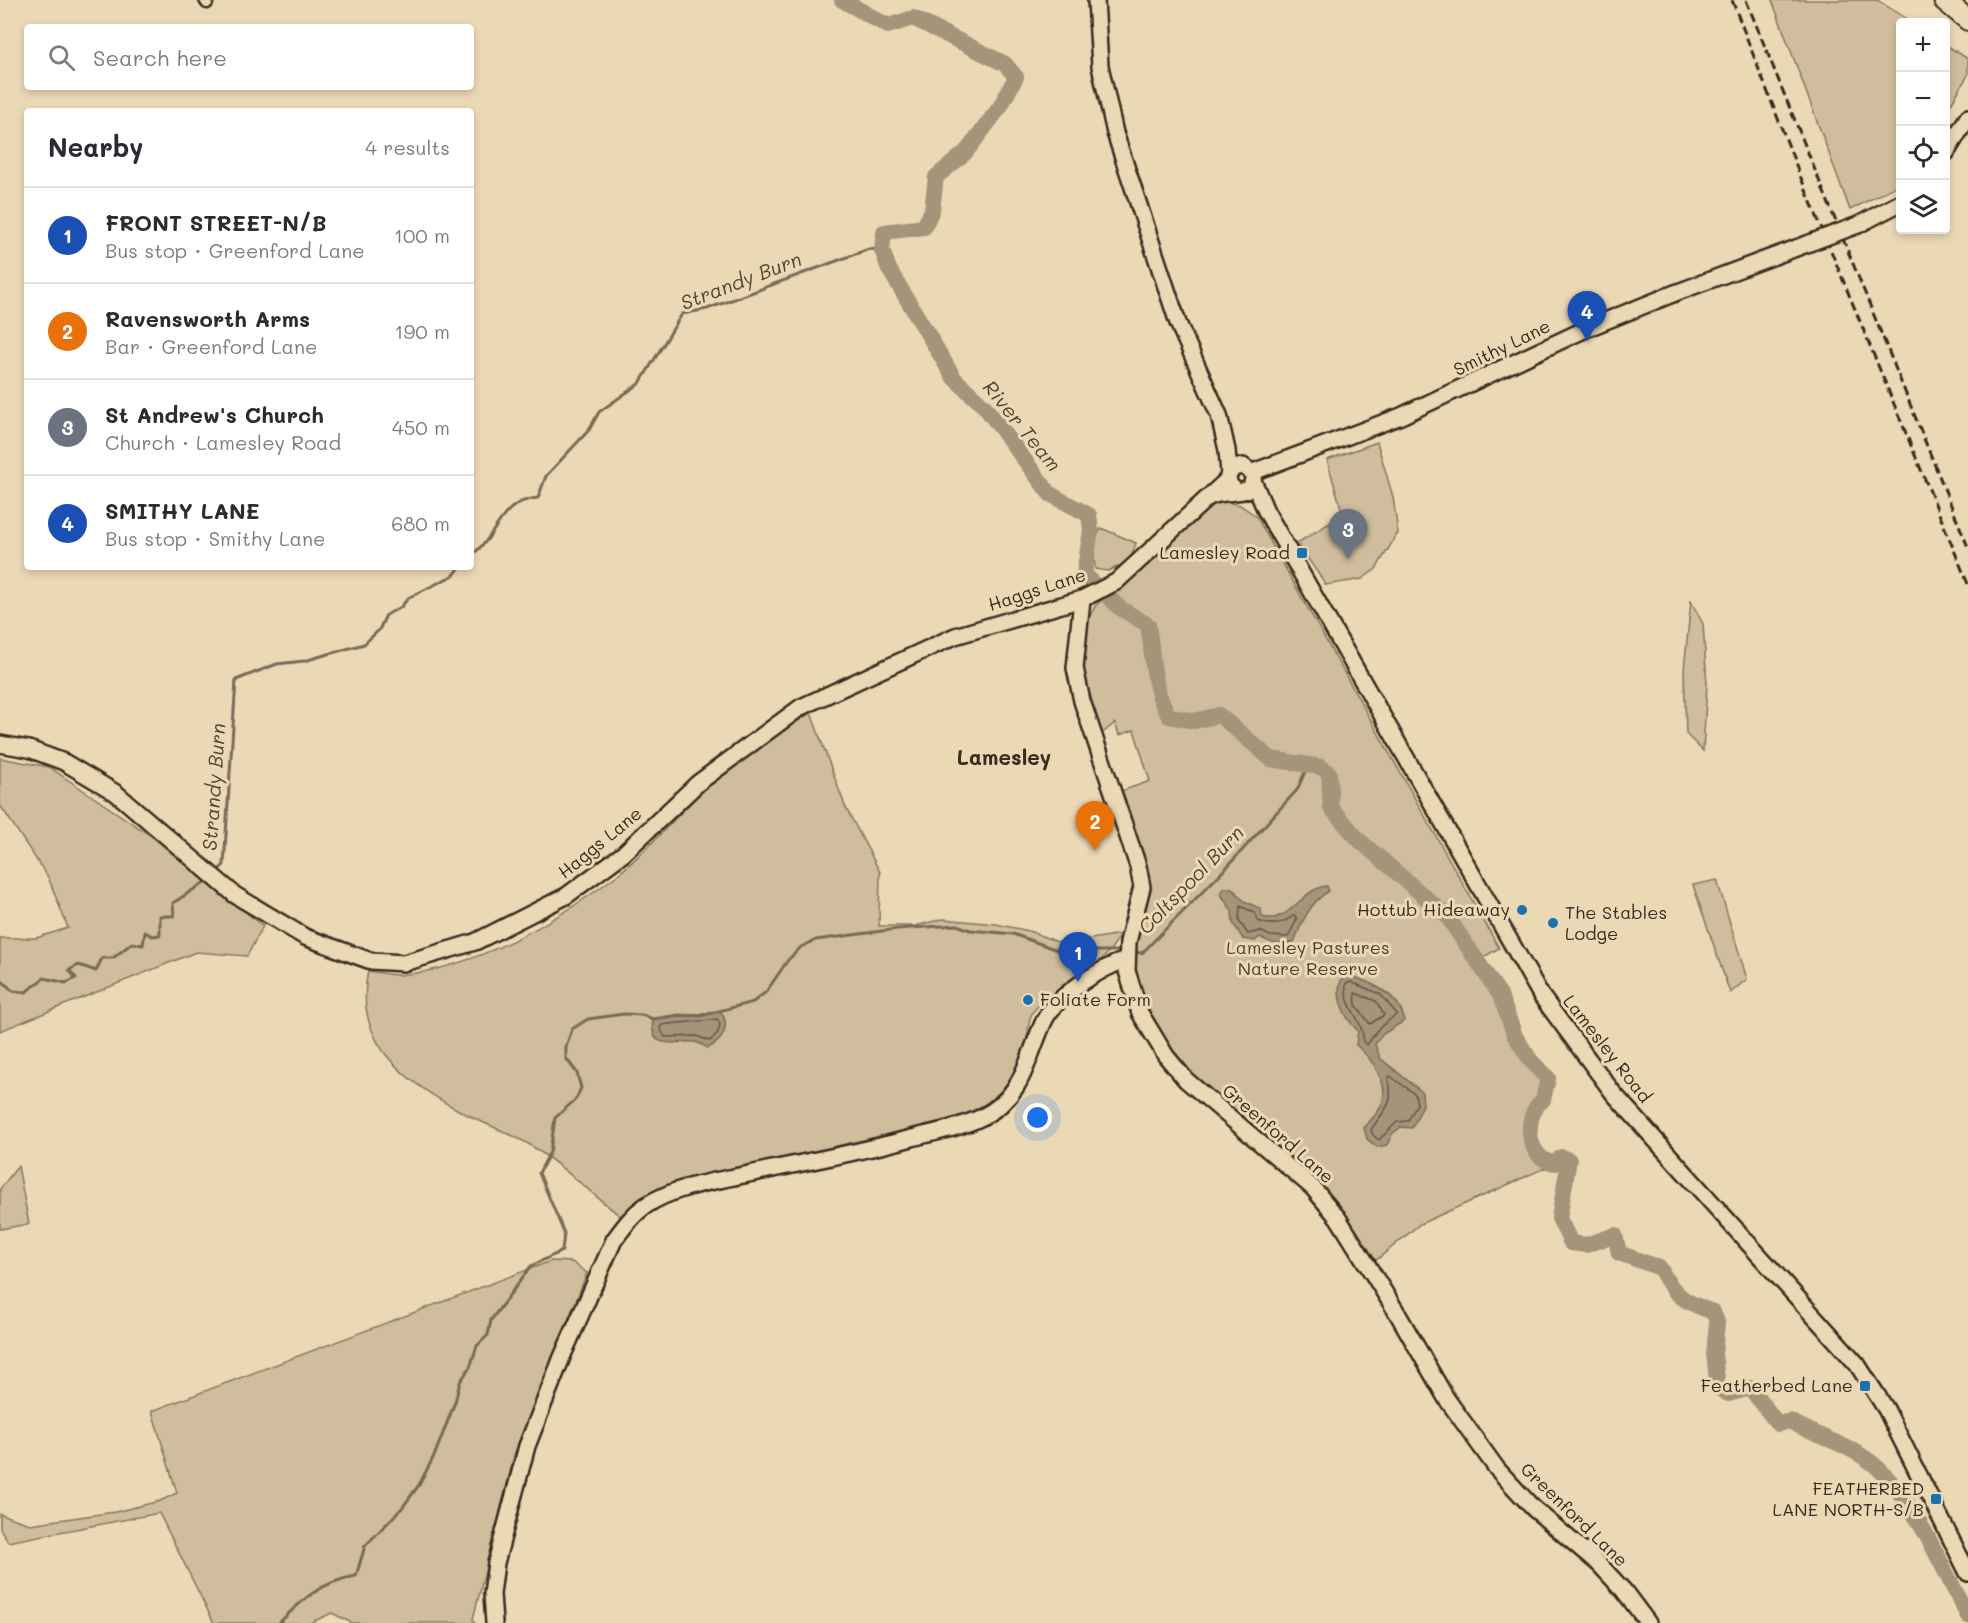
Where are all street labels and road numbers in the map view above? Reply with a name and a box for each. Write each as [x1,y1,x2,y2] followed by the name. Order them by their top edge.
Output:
[1449,313,1554,381] street label: Smithy Lane
[985,562,1089,616] street label: Haggs Lane
[552,801,646,883] street label: Haggs Lane
[1558,990,1657,1107] street label: Lamesley Road
[1218,1078,1339,1188] street label: Greenford Lane
[1516,1457,1633,1572] street label: Greenford Lane

